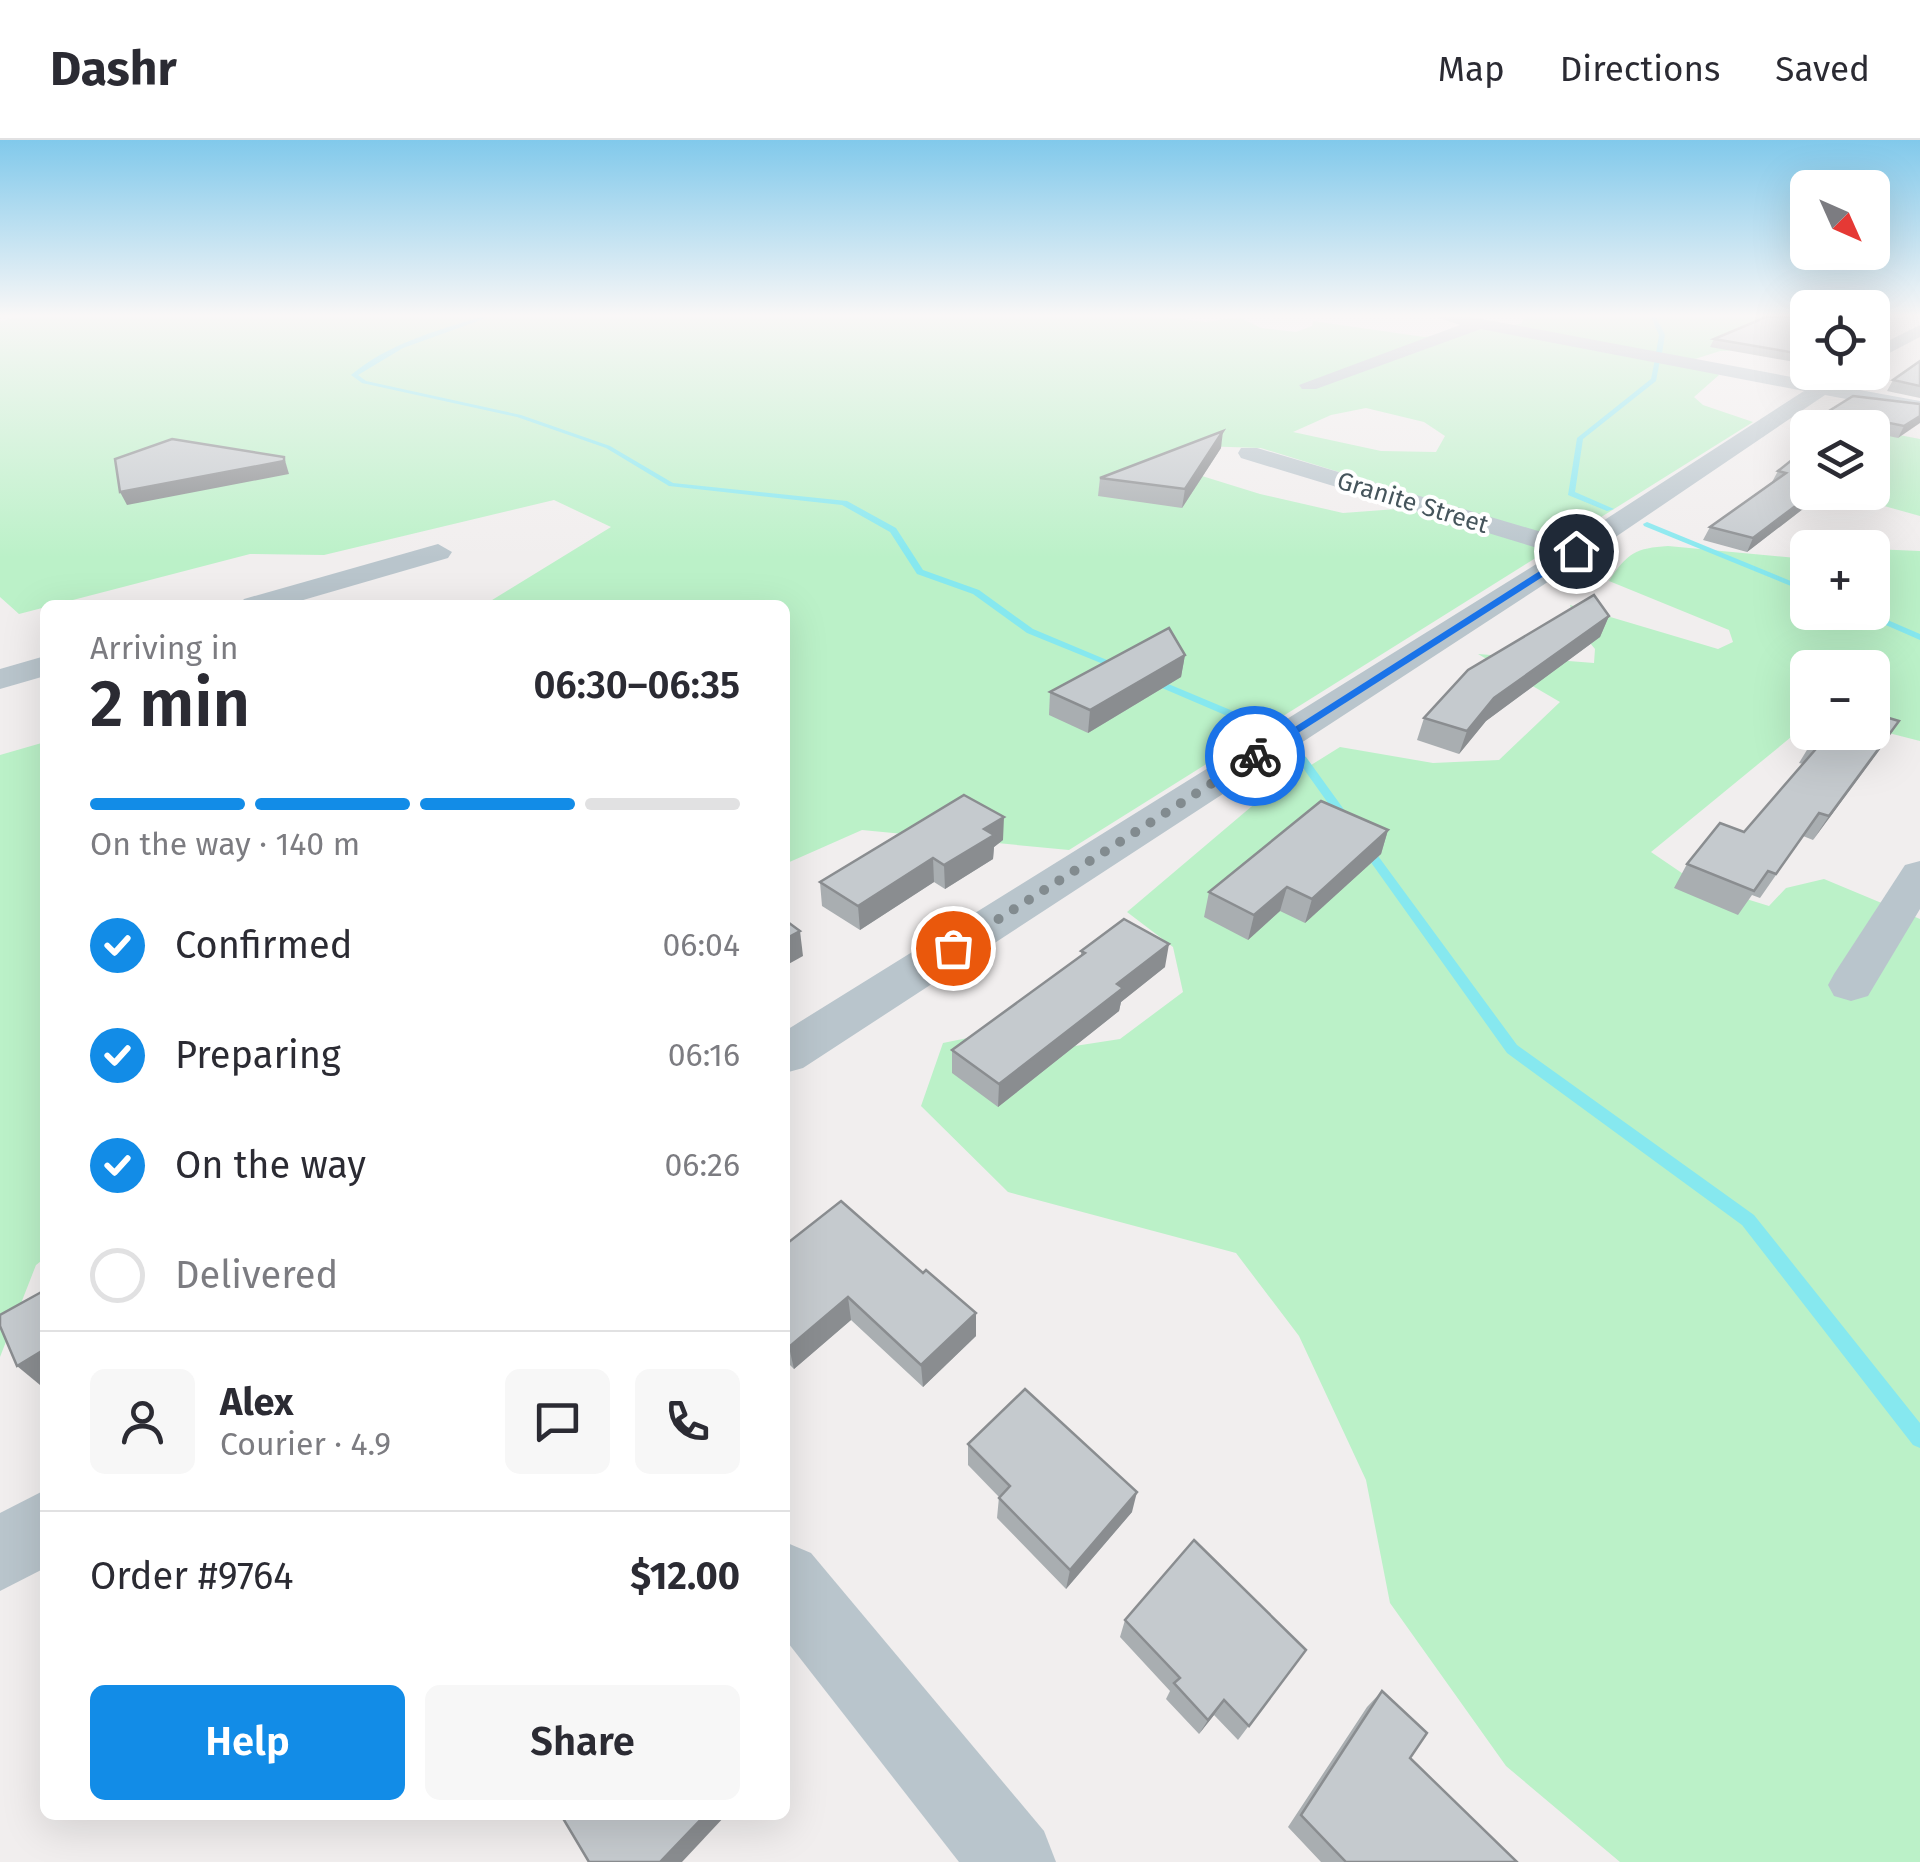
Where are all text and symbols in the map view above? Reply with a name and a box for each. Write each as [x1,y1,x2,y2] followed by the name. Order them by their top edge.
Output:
[50,40,177,98] text: Dashr
[1438,48,1505,90] text: Map
[1560,48,1720,90] text: Directions
[1775,48,1870,90] text: Saved
[1790,170,1890,270] north arrow
[1790,170,1890,750] map controls
[1790,290,1890,390] button: locate
[1790,410,1890,510] button: layers
[1333,466,1493,540] street label: Granite Street
[1534,509,1619,594] pin
[1549,524,1604,579] icon: home
[1790,530,1890,630] button: +
[90,629,238,667] text: Arriving in
[1790,650,1890,750] button: −
[534,662,740,708] text: 06:30–06:35
[90,665,250,743] text: 2 min
[1205,706,1305,806] courier
[1228,729,1283,784] icon: bike
[90,825,360,863] text: On the way · 140 m
[911,906,996,991] pin
[90,918,145,973] icon: check
[926,921,981,976] icon: bag
[175,922,353,968] text: Confirmed
[663,926,740,964] text: 06:04
[90,1028,145,1083] icon: check
[175,1032,341,1078] text: Preparing
[668,1036,740,1074] text: 06:16
[90,1138,145,1193] icon: check
[175,1142,366,1188] text: On the way
[665,1146,740,1184] text: 06:26
[175,1252,338,1298] text: Delivered
[90,1369,195,1474] button: person
[505,1369,610,1474] button: chat
[635,1369,740,1474] button: phone
[220,1379,293,1425] text: Alex
[220,1425,391,1463] text: Courier · 4.9
[90,1553,294,1599] text: Order #9764
[630,1553,740,1599] text: $12.00
[90,1685,405,1800] button: Help
[425,1685,740,1800] button: Share

